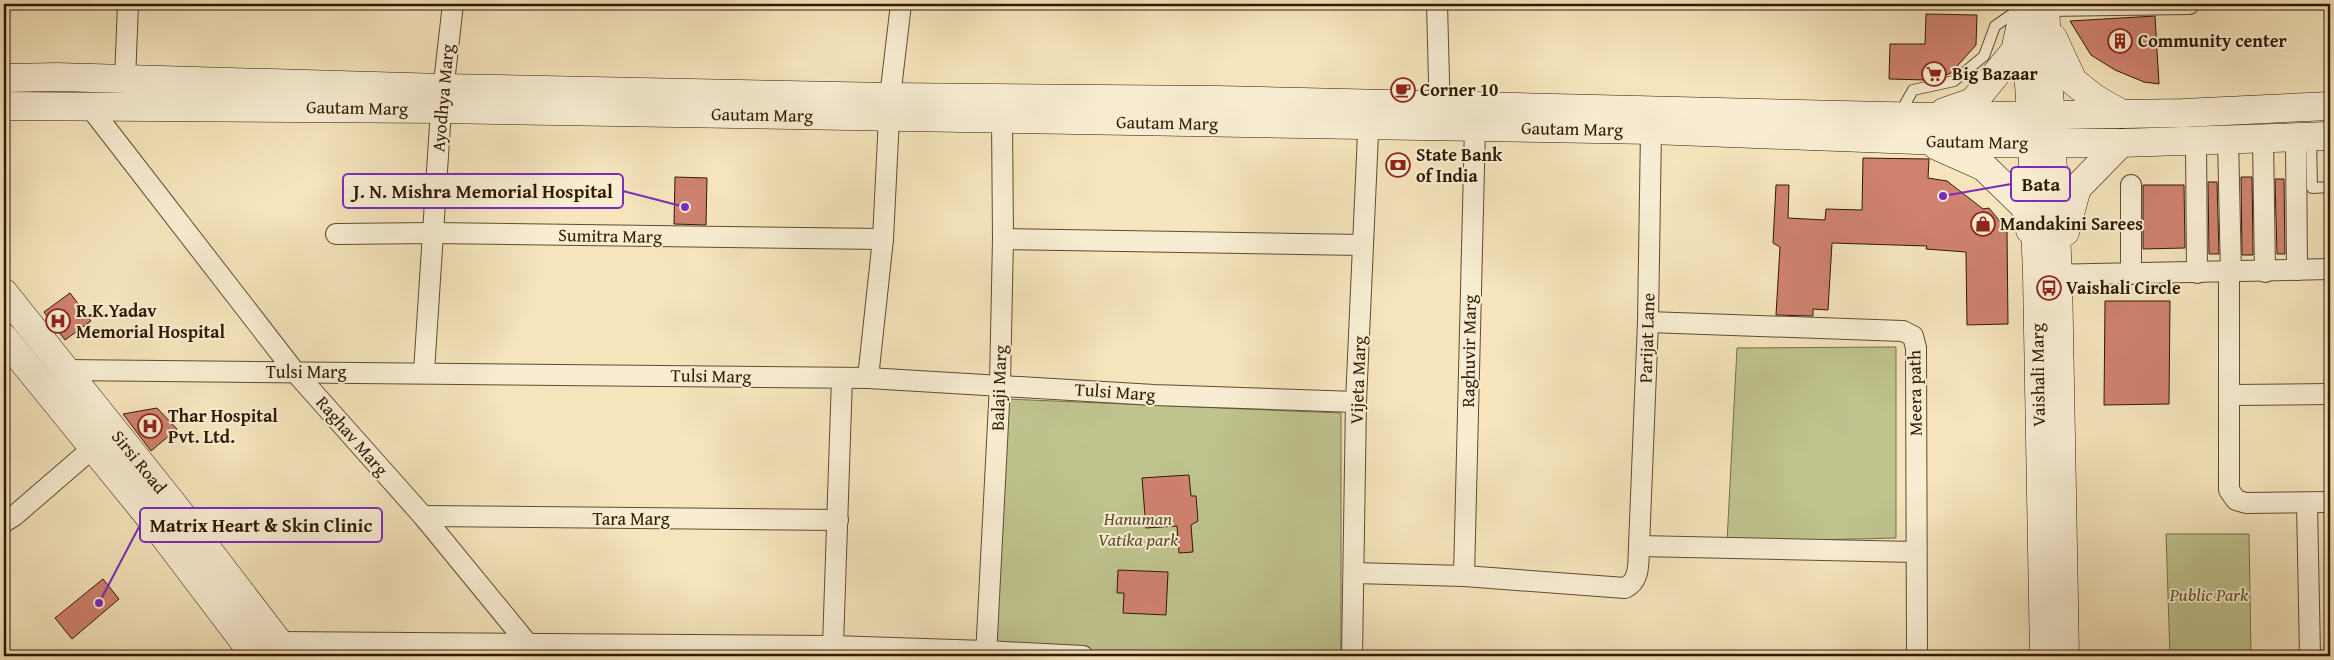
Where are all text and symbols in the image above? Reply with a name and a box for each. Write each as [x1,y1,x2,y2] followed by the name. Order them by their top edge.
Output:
[2138,27,2288,54] place label: Community center
[2107,28,2133,54] building icon: Community center
[424,43,461,153] street label: Ayodhya Marg
[1952,60,2039,87] place label: Big Bazaar
[1921,61,1947,87] supermarket icon: Big Bazaar
[1420,76,1498,103] place label: Corner 10
[1390,77,1416,103] cafe icon: Corner 10
[306,93,408,122] street label: Gautam Marg
[711,100,813,129] street label: Gautam Marg
[1116,108,1218,137] street label: Gautam Marg
[1521,114,1623,143] street label: Gautam Marg
[1926,127,2028,156] street label: Gautam Marg
[1416,141,1503,189] place label: State Bank of India
[1385,152,1411,178] bank icon: State Bank of India
[2011,167,2070,201] callout: Bata
[2022,170,2060,198] text: Bata
[343,174,623,208] callout: J. N. Mishra Memorial Hospital
[350,177,613,205] text: J. N. Mishra Memorial Hospital
[2000,210,2143,237] place label: Mandakini Sarees
[1970,211,1996,237] shop icon: Mandakini Sarees
[558,221,662,250] street label: Sumitra Marg
[2066,274,2181,301] place label: Vaishali Circle
[2036,275,2062,301] bus stop icon: Vaishali Circle
[1631,292,1662,384] street label: Parijat Lane
[1454,294,1483,408] street label: Raghuvir Marg
[76,297,226,345] place label: R.K.Yadav Memorial Hospital
[45,308,71,334] hospital icon: R.K.Yadav Memorial Hospital
[2023,323,2052,427] street label: Vaishali Marg
[1342,335,1373,425] street label: Vijeta Marg
[984,345,1013,431] street label: Balaji Marg
[1900,350,1929,436] street label: Meera path
[266,358,346,385] street label: Tulsi Marg
[670,361,752,390] street label: Tulsi Marg
[1074,375,1156,408] street label: Tulsi Marg
[310,390,395,482] street label: Raghav Marg
[168,402,278,450] place label: Thar Hospital Pvt. Ltd.
[137,413,163,439] hospital icon: Thar Hospital Pvt. Ltd.
[105,424,174,500] street label: Sirsi Road
[592,505,670,532] street label: Tara Marg
[1098,505,1179,553] park label: Hanuman Vatika park
[140,508,382,542] callout: Matrix Heart & Skin Clinic
[150,511,372,539] text: Matrix Heart & Skin Clinic
[2169,581,2249,608] park label: Public Park

